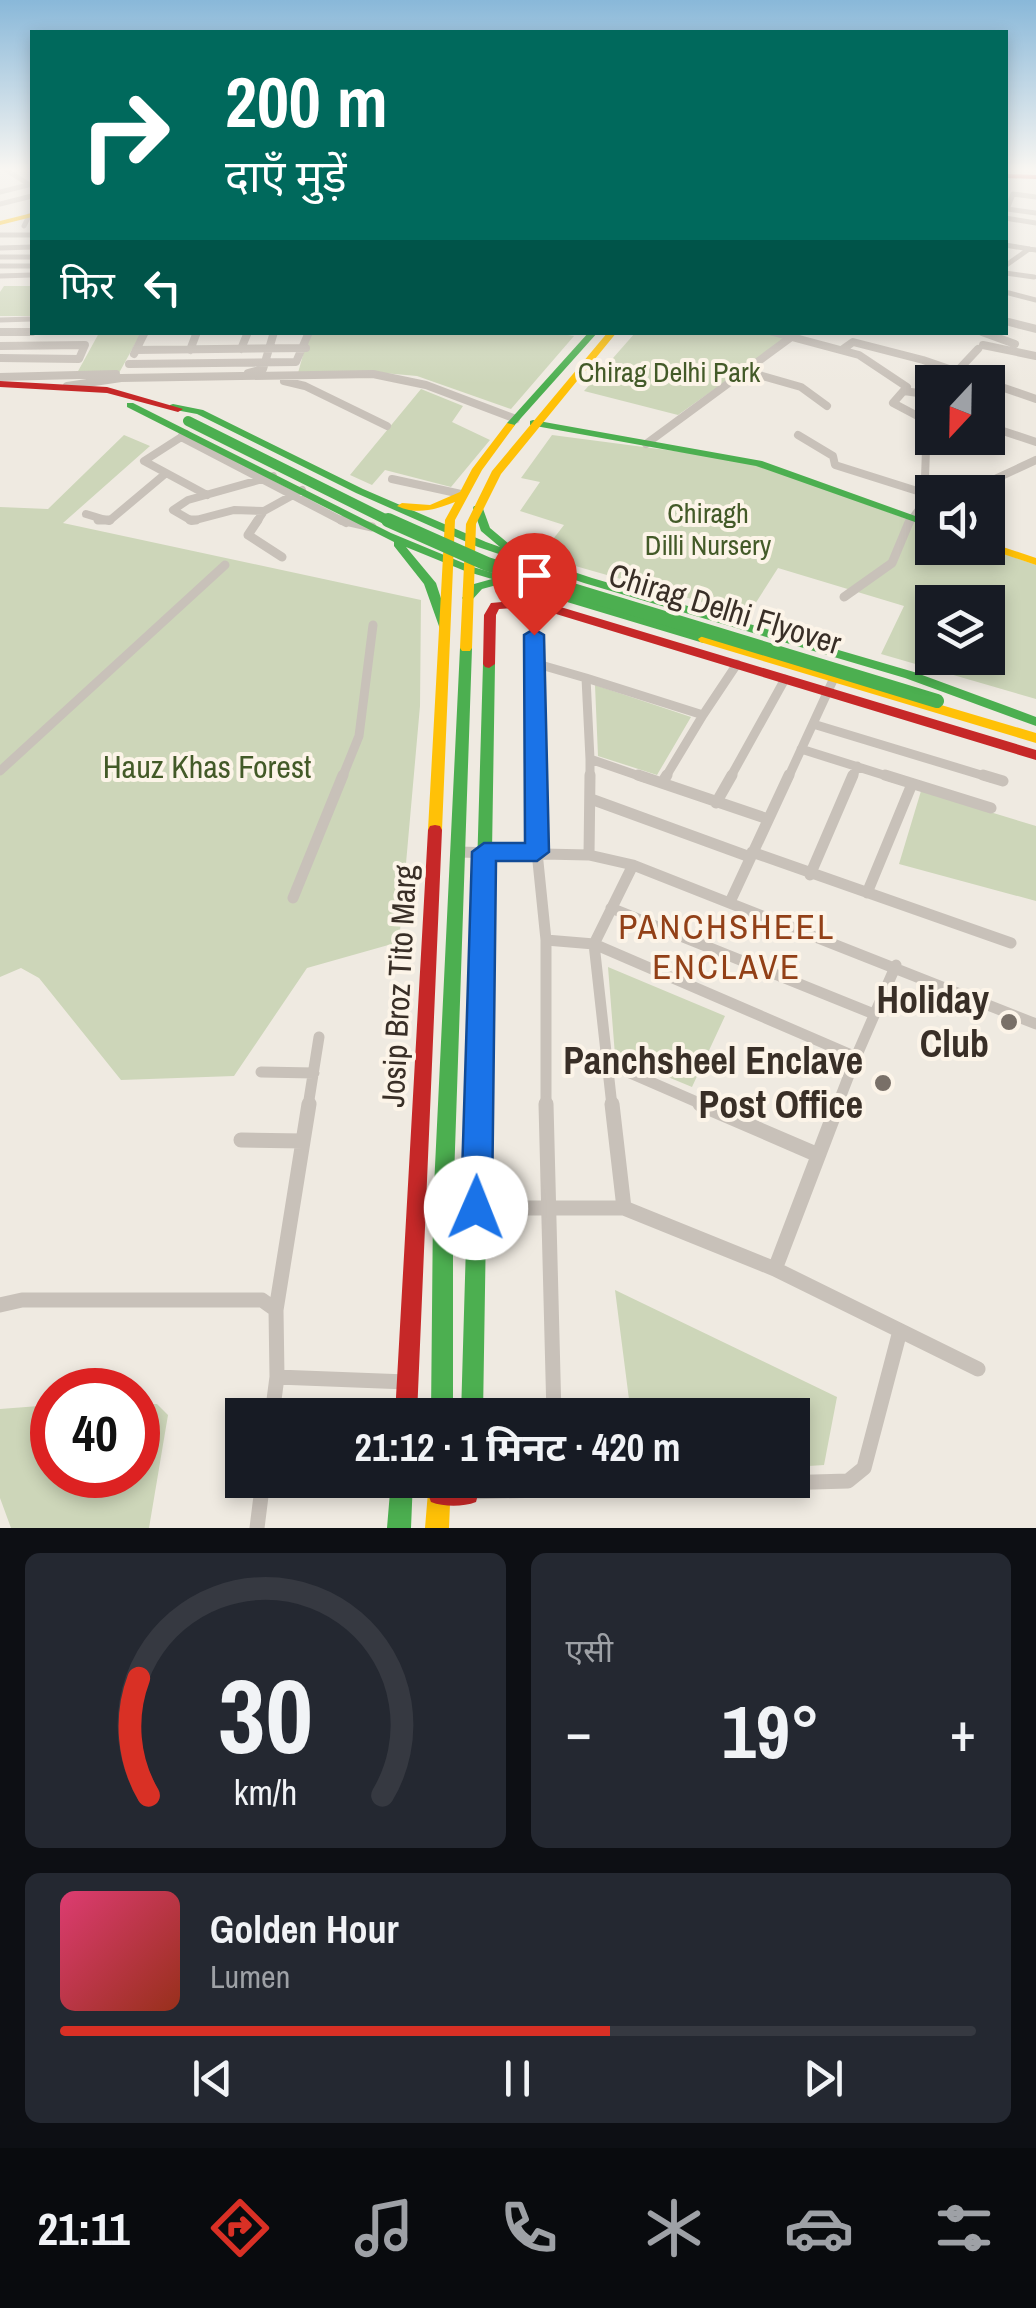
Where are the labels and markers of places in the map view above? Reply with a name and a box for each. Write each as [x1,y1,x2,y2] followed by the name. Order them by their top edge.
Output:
[492,533,577,636] pin
[876,974,990,1069] place label: Holiday Club
[998,1011,1020,1033] marker: Holiday Club
[563,1035,863,1130] place label: Panchsheel Enclave Post Office
[872,1072,894,1094] marker: Panchsheel Enclave Post Office

